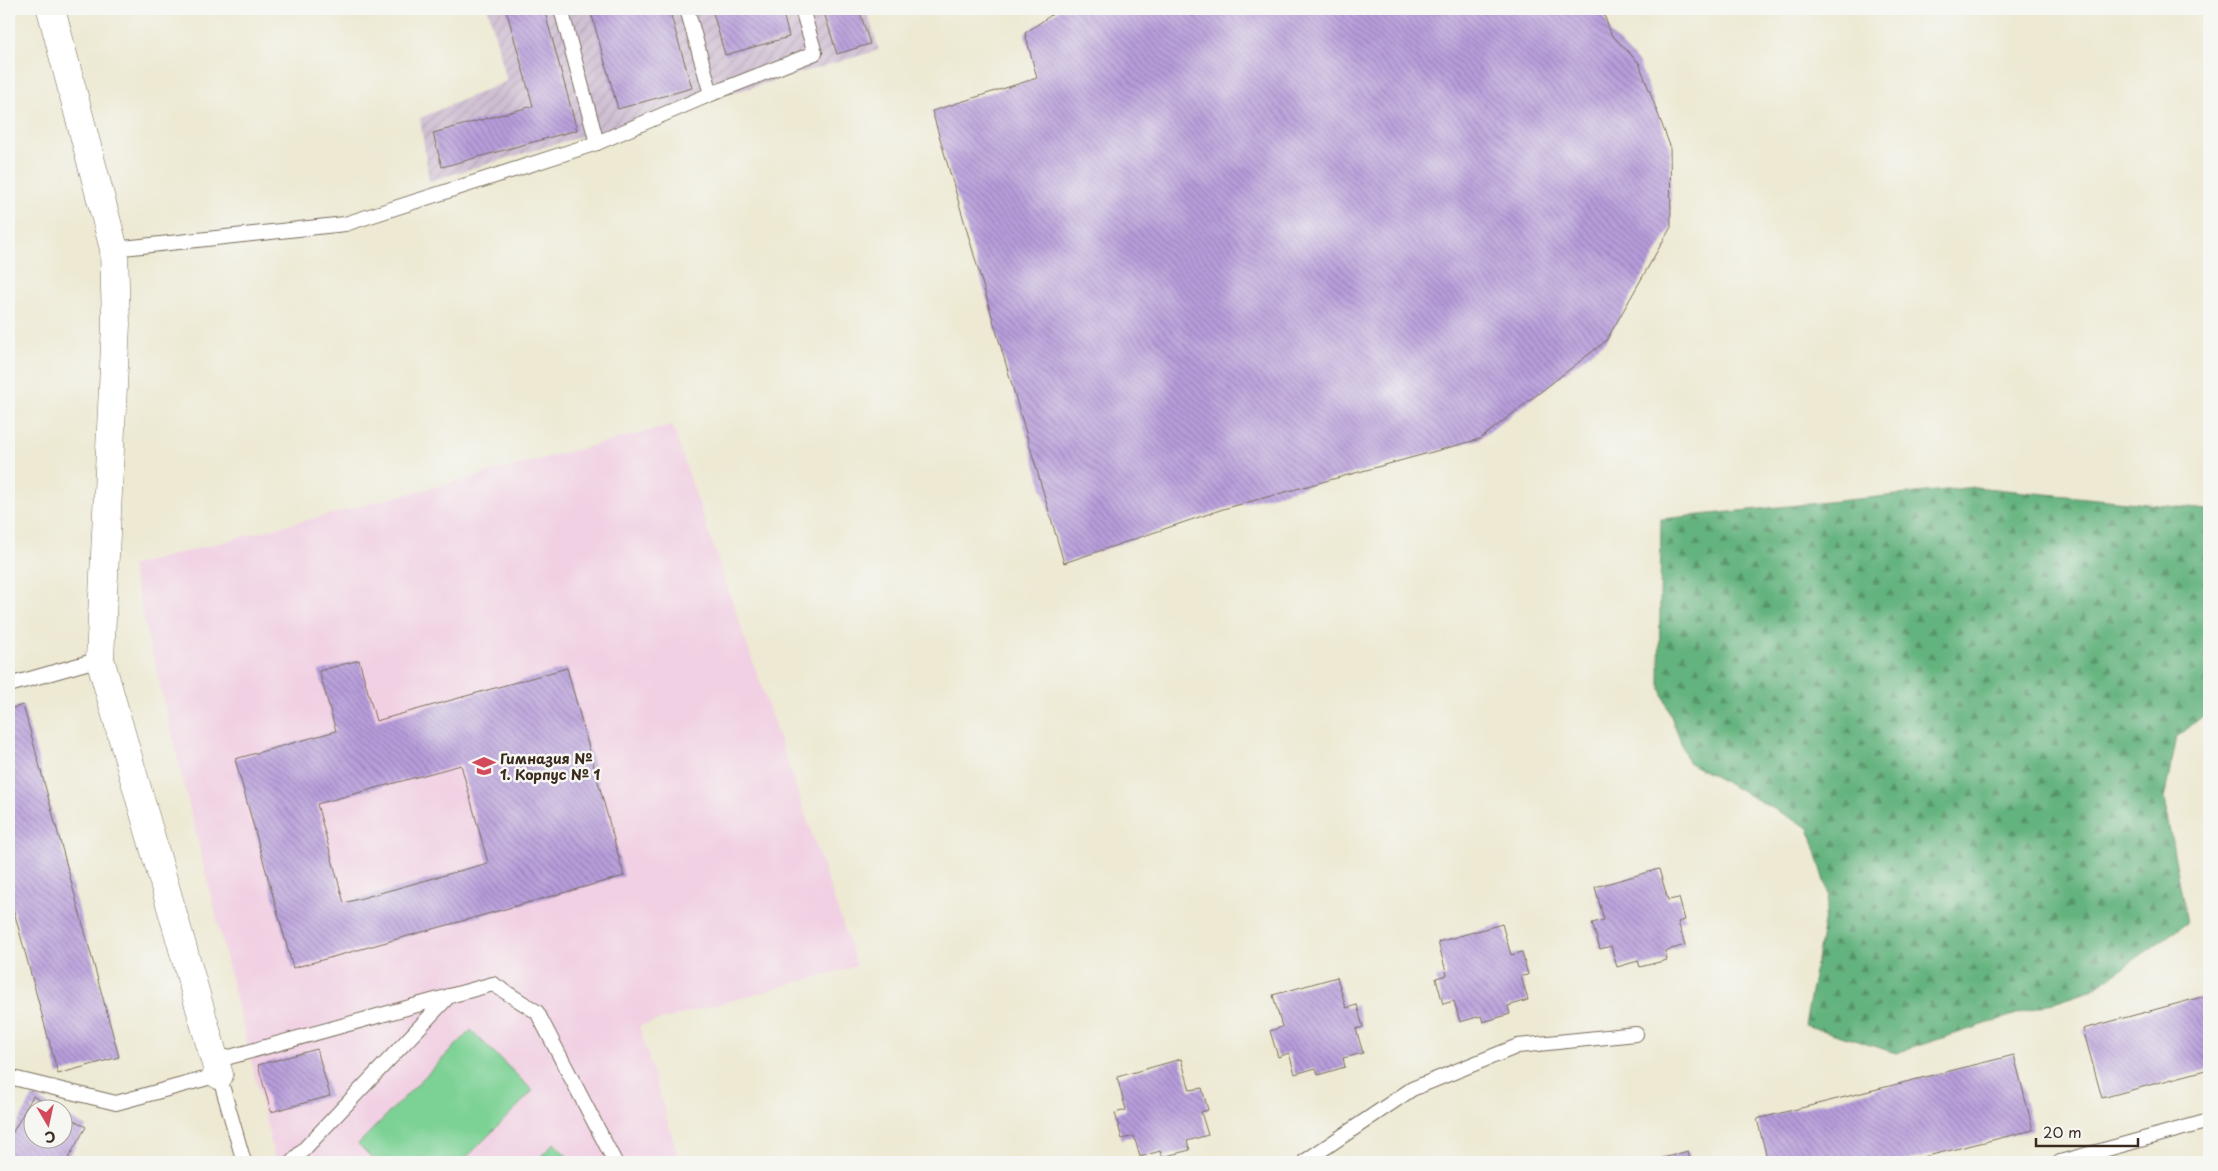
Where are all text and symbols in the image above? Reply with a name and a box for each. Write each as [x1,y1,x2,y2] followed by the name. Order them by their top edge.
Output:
[500,748,601,785] place label: Гимназия № 1. Корпус № 1
[471,753,497,779] school or university icon: Гимназия № 1. Корпус № 1
[22,1098,72,1148] north arrow
[2036,1116,2138,1148] scale bar
[2043,1120,2082,1143] text: 20 m
[43,1126,57,1149] text: С

